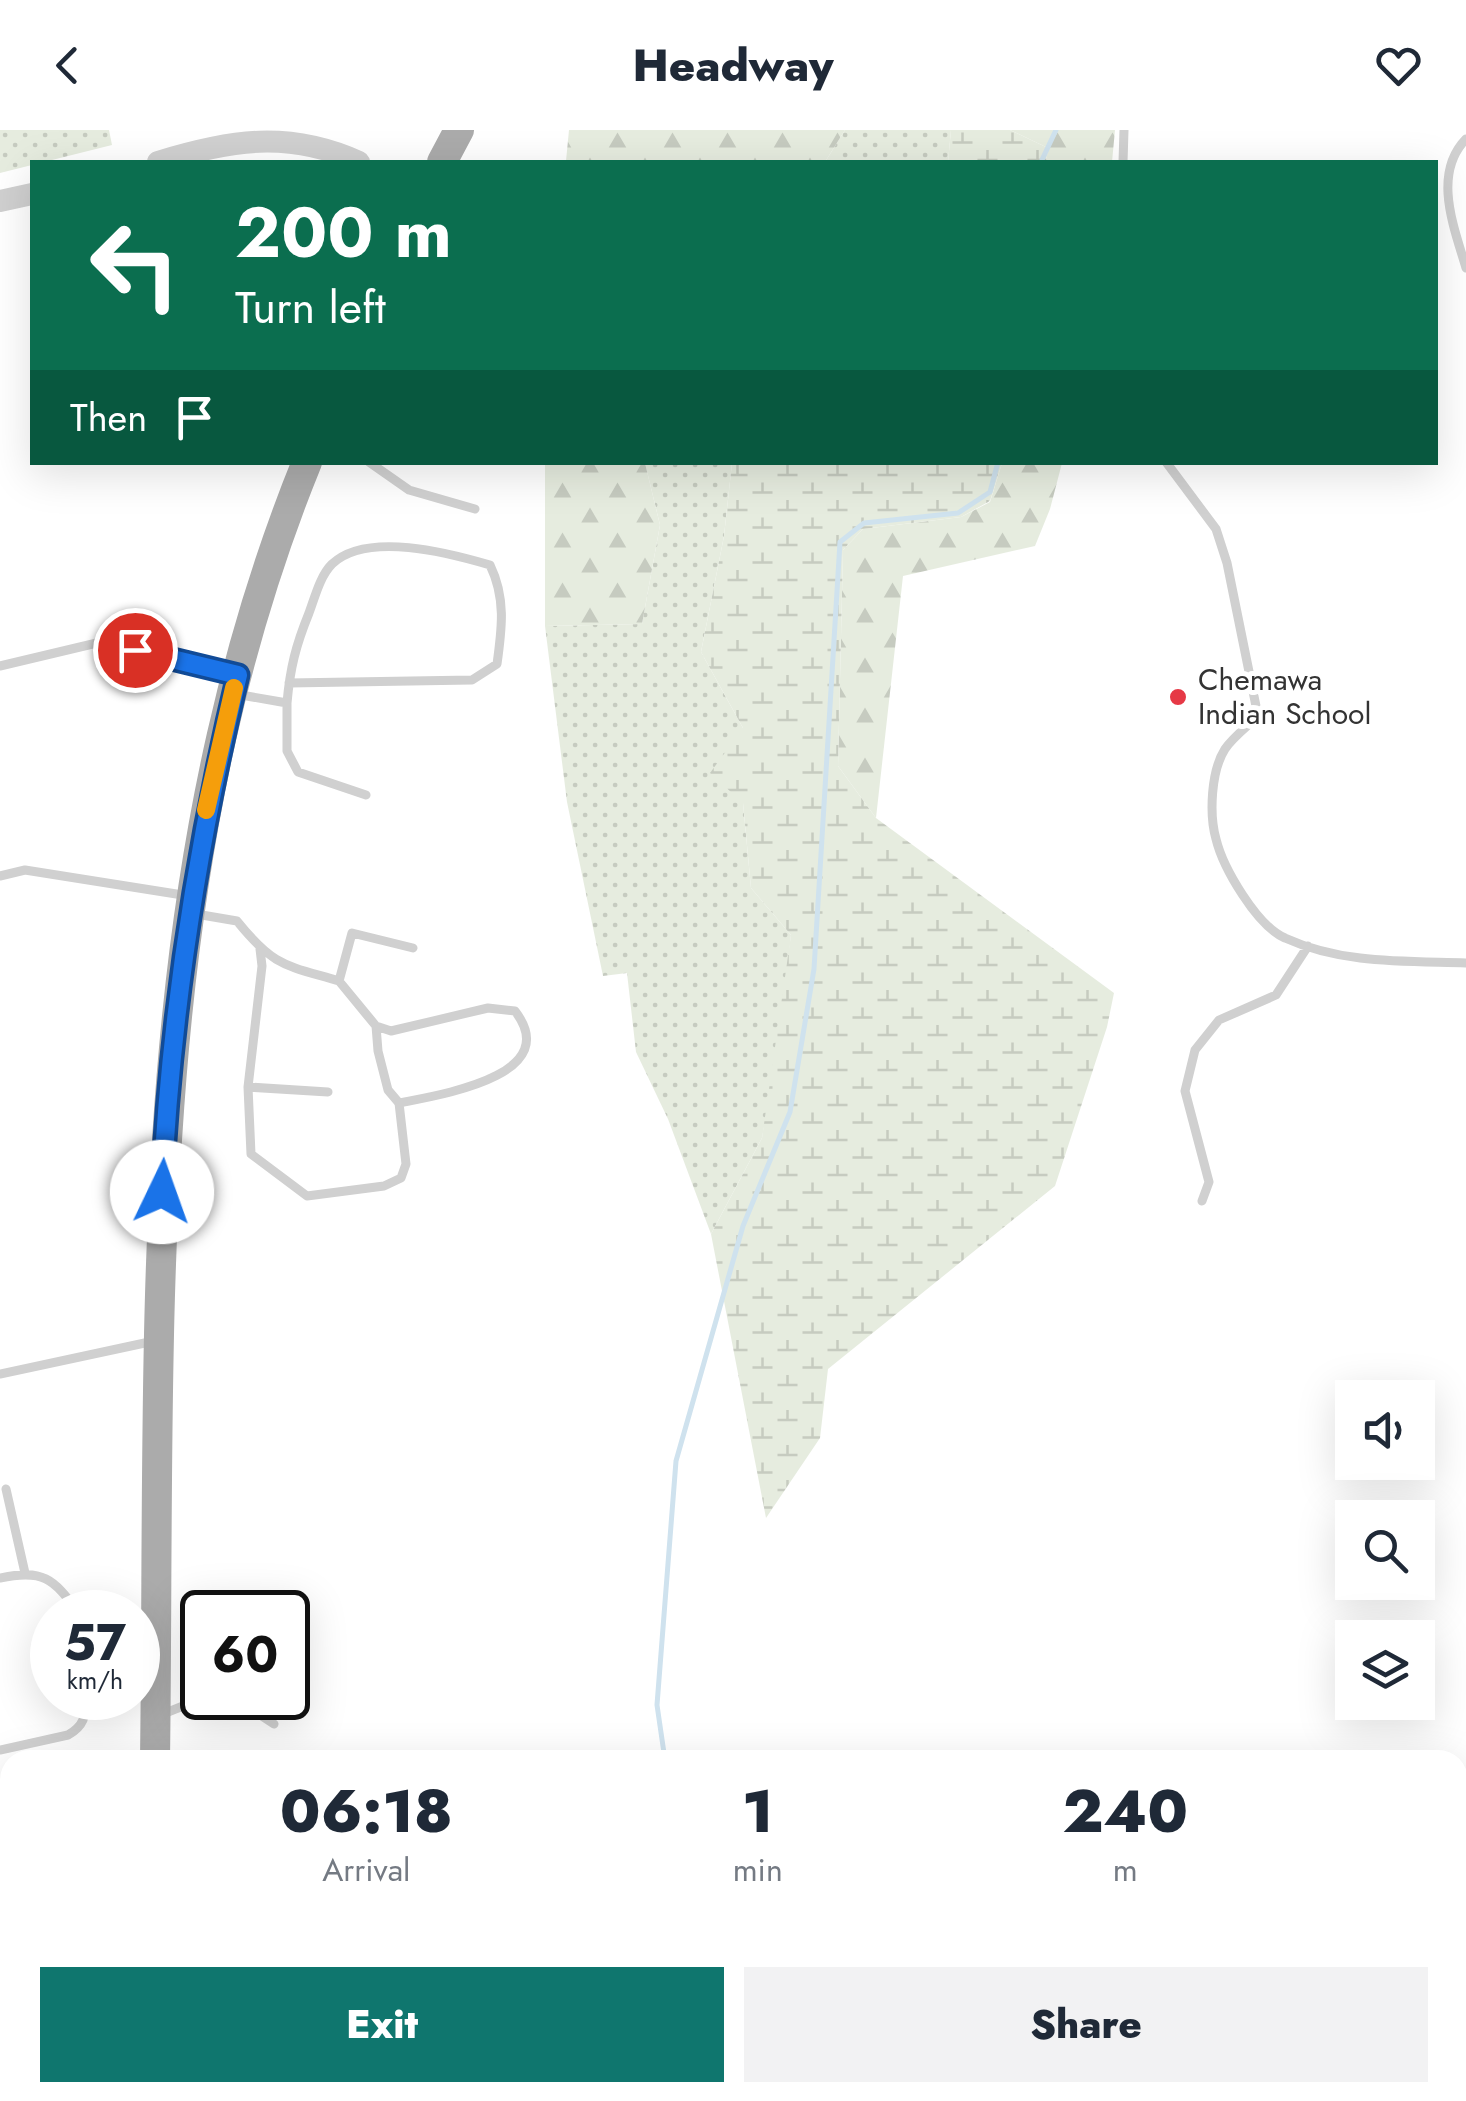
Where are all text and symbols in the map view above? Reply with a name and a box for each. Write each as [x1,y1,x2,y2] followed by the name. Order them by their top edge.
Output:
[632,33,834,98] text: Headway
[40,38,95,93] icon: back
[1371,38,1426,93] icon: heart
[235,182,452,283] text: 200 m
[70,200,200,330] icon: left
[235,275,386,340] text: Turn left
[70,390,147,445] text: Then
[167,390,222,445] icon: arrive
[93,608,178,693] pin
[108,623,163,678] icon: arrive
[1198,658,1371,735] place label: Chemawa Indian School
[1167,686,1189,708] marker: Chemawa Indian School
[110,1140,214,1244] position arrow
[1335,1380,1435,1720] map controls
[1335,1380,1435,1480] button: sound
[1335,1500,1435,1600] button: search
[180,1590,310,1720] speed limit sign: 60
[64,1606,126,1679] text: 57
[1335,1620,1435,1720] button: layers
[67,1662,123,1698] text: km/h
[280,1768,453,1855] text: 06:18
[742,1768,774,1855] text: 1
[1063,1768,1188,1855] text: 240
[322,1847,410,1893] text: Arrival
[733,1847,783,1893] text: min
[1113,1847,1138,1893] text: m
[40,1967,724,2082] button: Exit
[744,1967,1428,2082] button: Share

